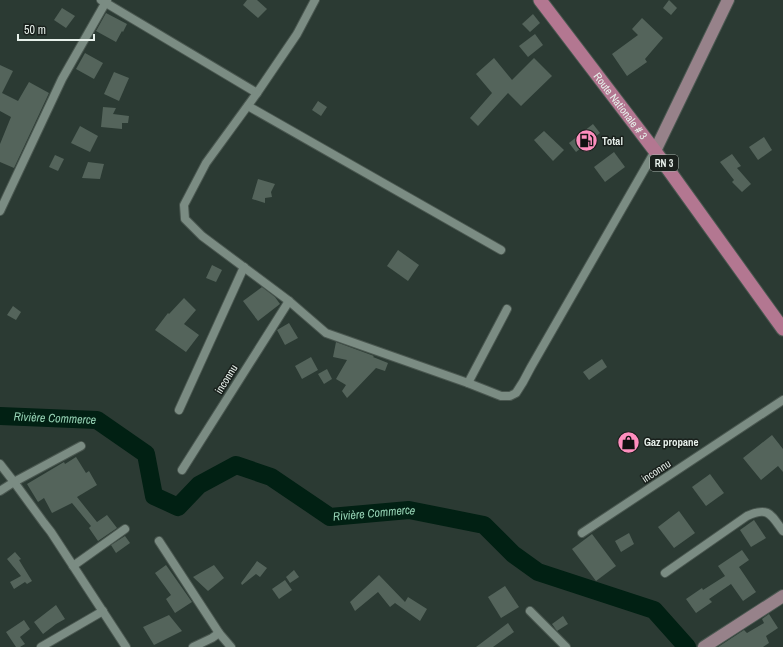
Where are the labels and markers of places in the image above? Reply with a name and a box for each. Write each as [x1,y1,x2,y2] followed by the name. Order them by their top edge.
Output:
[574,128,600,154] fuel station icon: Total
[602,134,623,148] place label: Total
[616,429,642,455] shop icon: Gaz propane
[644,435,699,449] place label: Gaz propane

